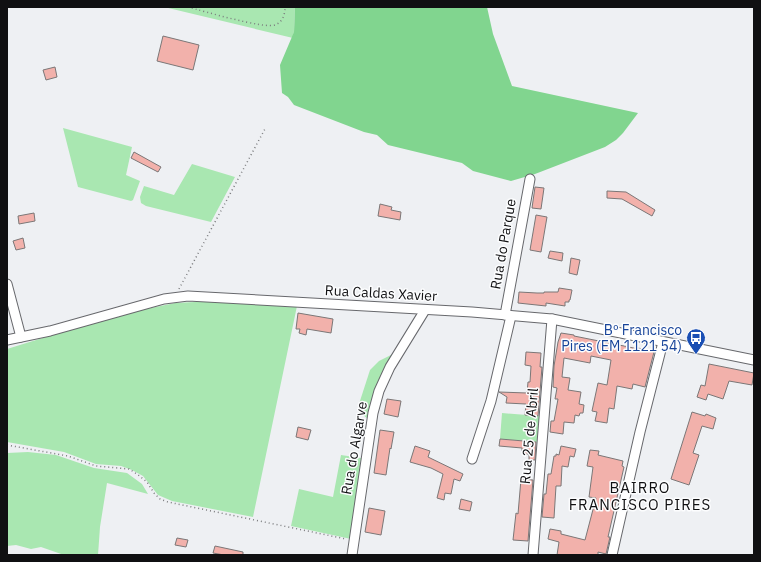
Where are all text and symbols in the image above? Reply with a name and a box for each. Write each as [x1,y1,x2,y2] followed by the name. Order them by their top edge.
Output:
[486,197,520,291] street label: Rua do Parque
[324,281,438,305] street label: Rua Caldas Xavier
[561,321,682,355] place label: Bº Francisco Pires (EM 1121 54)
[685,327,707,355] bus stop icon: Bº Francisco Pires (EM 1121 54)
[516,387,542,485] street label: Rua 25 de Abril
[337,400,371,496] street label: Rua do Algarve
[569,478,711,514] district label: BAIRRO FRANCISCO PIRES

